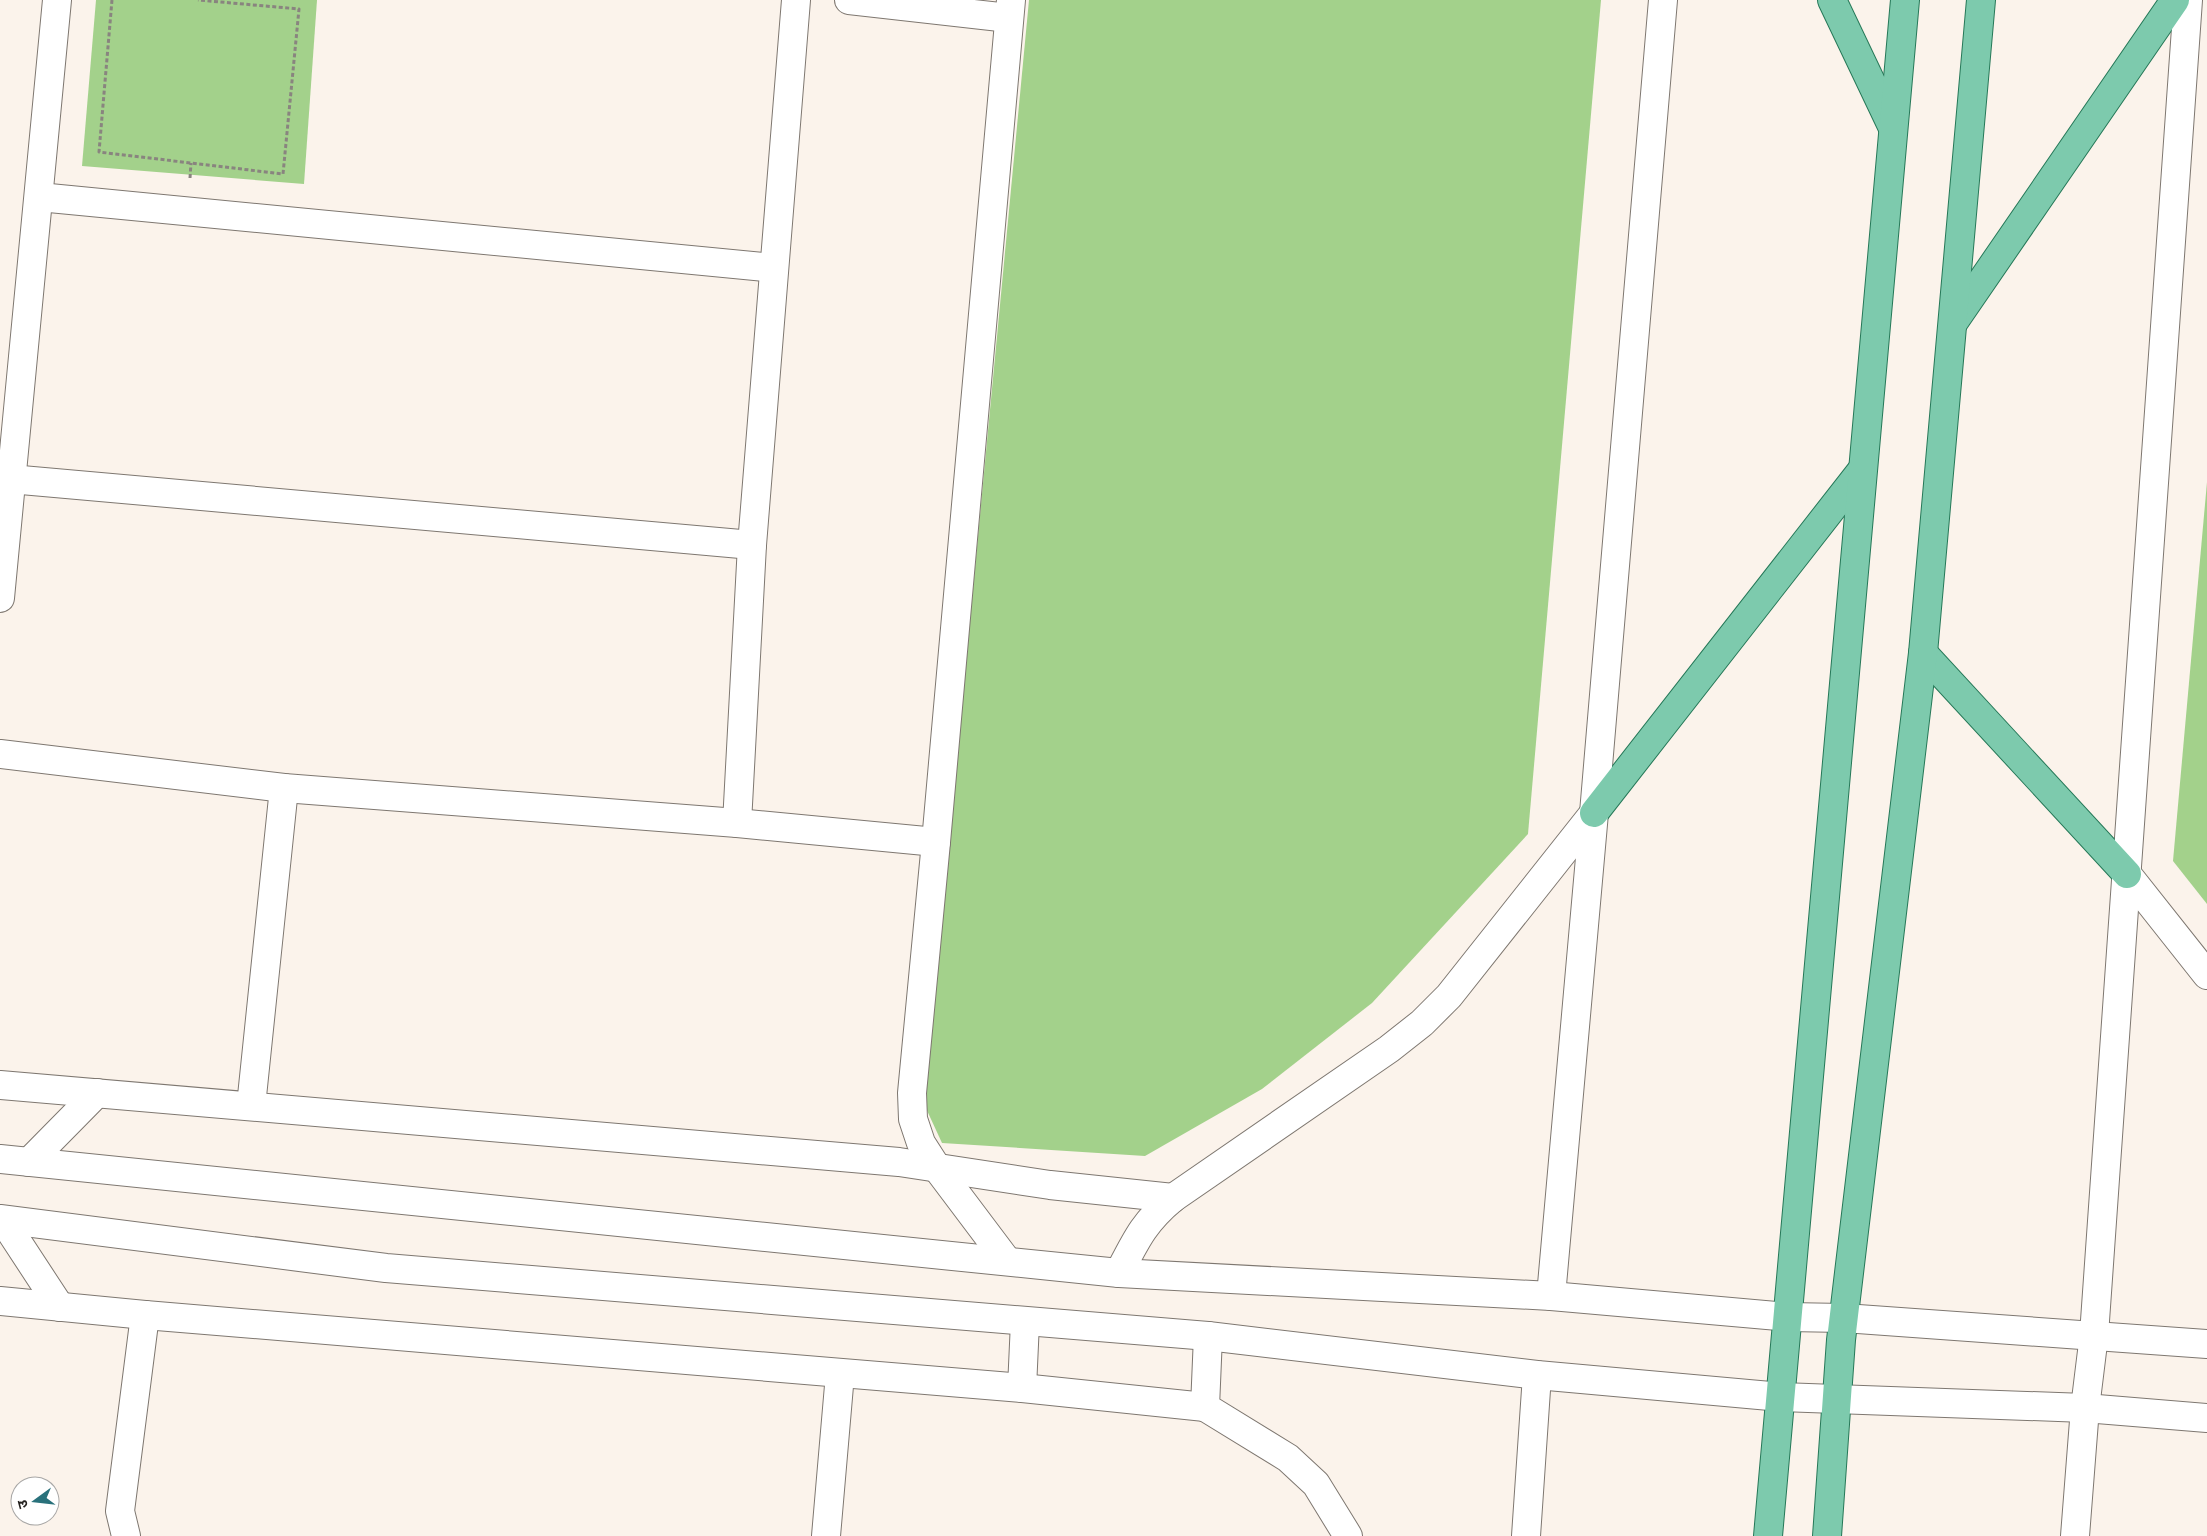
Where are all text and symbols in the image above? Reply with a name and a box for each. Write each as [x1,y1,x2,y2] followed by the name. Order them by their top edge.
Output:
[10,1476,60,1526] north arrow
[13,1498,31,1510] text: उ

